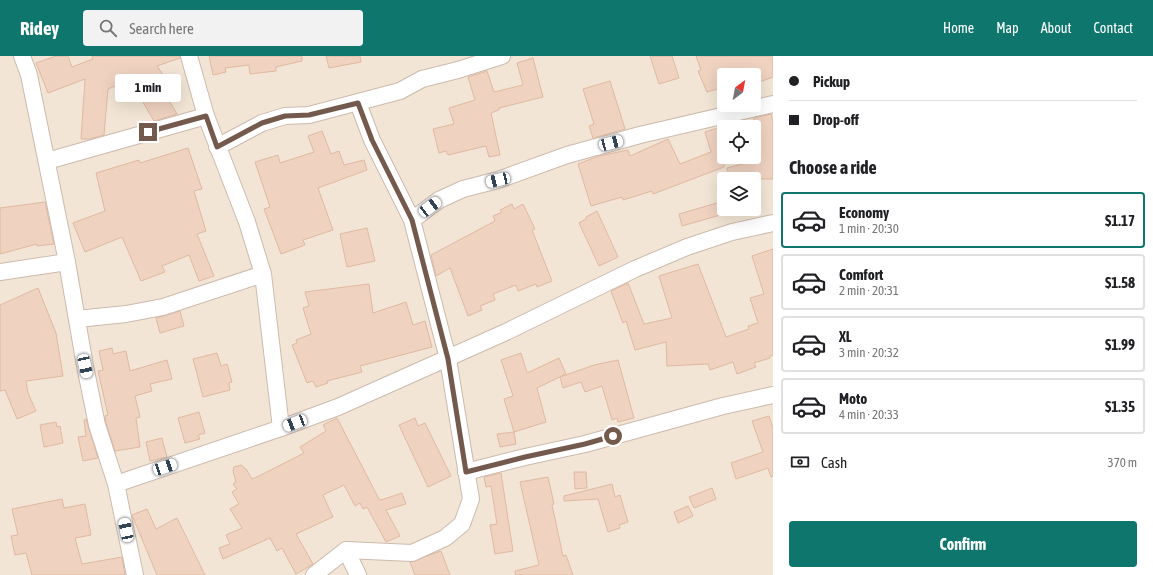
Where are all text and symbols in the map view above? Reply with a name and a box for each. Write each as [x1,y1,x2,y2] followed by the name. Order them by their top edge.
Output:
[83,10,363,46] search box
[20,17,59,39] text: Ridey
[97,17,119,39] icon: search
[129,20,194,37] text: Search here
[943,20,974,36] text: Home
[996,20,1019,36] text: Map
[1041,20,1072,36] text: About
[1094,20,1133,36] text: Contact
[717,68,761,112] north arrow
[717,68,761,216] map controls
[813,73,850,90] text: Pickup
[115,74,181,102] callout: 1 min
[135,80,161,95] text: 1 min
[813,111,859,128] text: Drop-off
[717,120,761,164] button: locate
[139,123,157,141] route end
[598,134,624,152] car
[789,157,877,178] text: Choose a ride
[485,171,511,189] car
[717,172,761,216] button: layers
[417,195,443,219] car
[791,202,827,238] icon: car
[839,204,889,221] text: Economy
[1105,212,1135,229] text: $1.17
[839,221,899,236] text: 1 min · 20:30
[791,264,827,300] icon: car
[839,266,883,283] text: Comfort
[1105,274,1135,291] text: $1.58
[839,283,899,298] text: 2 min · 20:31
[791,326,827,362] icon: car
[839,328,852,345] text: XL
[1105,336,1135,353] text: $1.99
[839,345,899,360] text: 3 min · 20:32
[77,353,93,379] car
[791,388,827,424] icon: car
[839,390,867,407] text: Moto
[1105,398,1135,415] text: $1.35
[839,407,899,422] text: 4 min · 20:33
[282,413,308,433] car
[604,427,622,445] route start
[789,451,811,473] icon: cash
[821,454,847,471] text: Cash
[1108,455,1137,470] text: 370 m
[152,457,178,477] car
[118,517,134,543] car
[789,521,1137,567] button: Confirm

